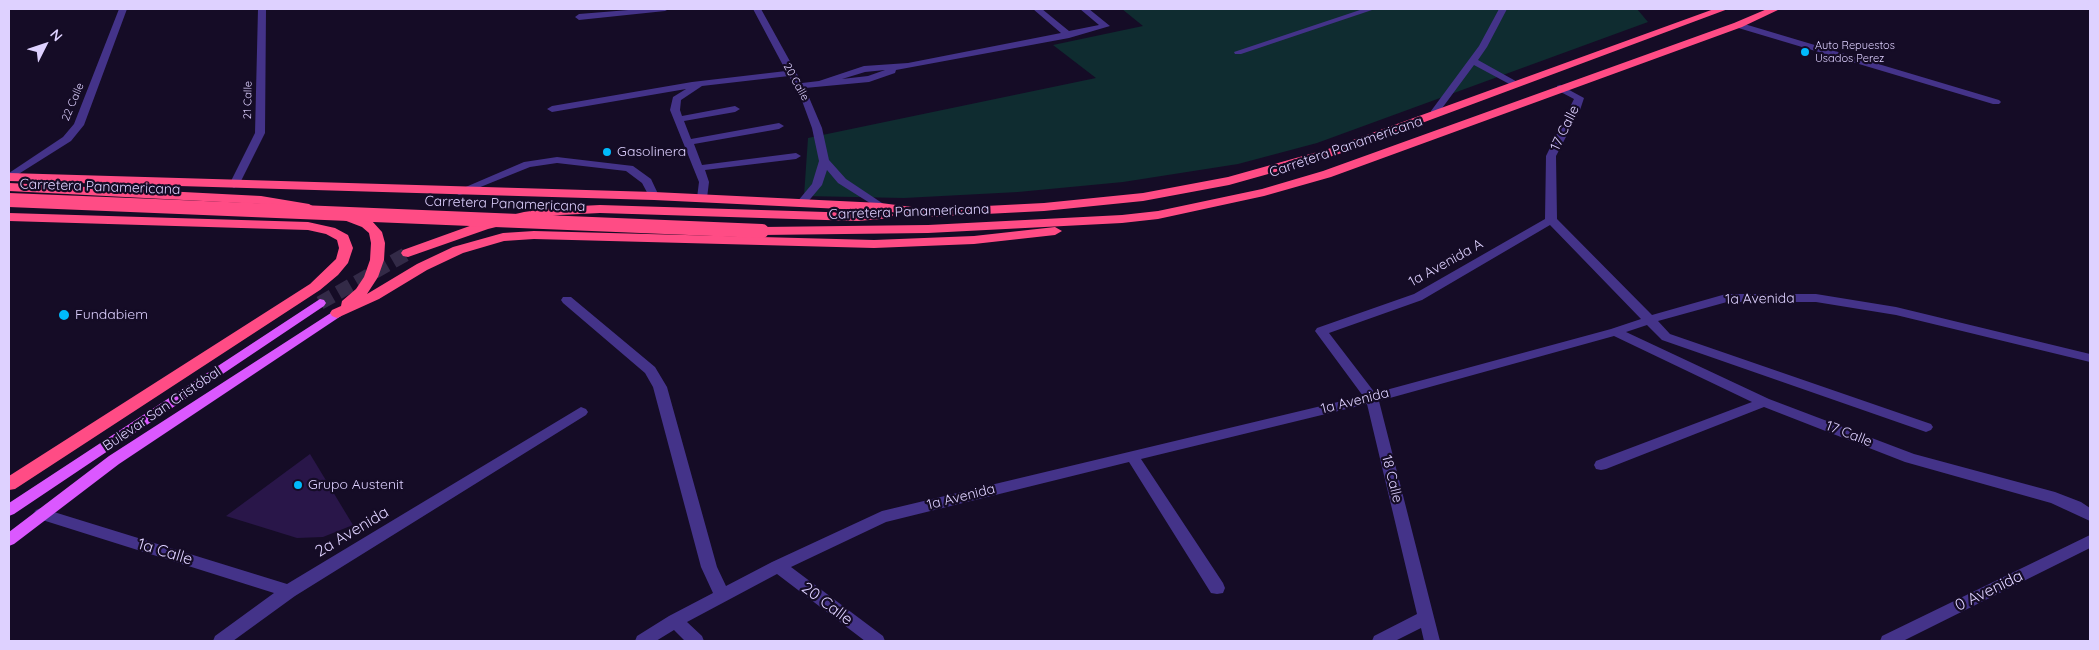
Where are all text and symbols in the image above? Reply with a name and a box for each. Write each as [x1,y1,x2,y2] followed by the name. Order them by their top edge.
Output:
[20,20,70,70] north arrow
[46,25,66,45] text: N
[1815,39,1895,65] place label: Auto Repuestos Usados Perez
[1799,46,1811,58] marker: Auto Repuestos Usados Perez
[780,61,812,103] street label: 20 Calle
[59,81,87,123] street label: 22 Calle
[241,81,255,119] street label: 21 Calle
[1547,103,1583,153] street label: 17 Calle
[1267,113,1425,181] street label: Carretera Panamericana
[617,144,686,160] place label: Gasolinera
[601,146,613,158] marker: Gasolinera
[19,176,181,198] street label: Carretera Panamericana
[424,193,586,215] street label: Carretera Panamericana
[828,201,990,223] street label: Carretera Panamericana
[1406,236,1486,290] street label: 1a Avenida A
[1725,290,1795,308] street label: 1a Avenida
[75,307,148,323] place label: Fundabiem
[57,308,71,322] marker: Fundabiem
[100,363,224,455] street label: Bulevar San Cristóbal
[1319,384,1391,418] street label: 1a Avenida
[1824,418,1874,450] street label: 17 Calle
[1378,453,1406,505] street label: 18 Calle
[308,477,404,493] place label: Grupo Austenit
[292,479,304,491] marker: Grupo Austenit
[925,480,997,514] street label: 1a Avenida
[312,503,392,561] street label: 2a Avenida
[135,535,195,569] street label: 1a Calle
[1952,566,2026,616] street label: 0 Avenida
[798,579,856,629] street label: 20 Calle

